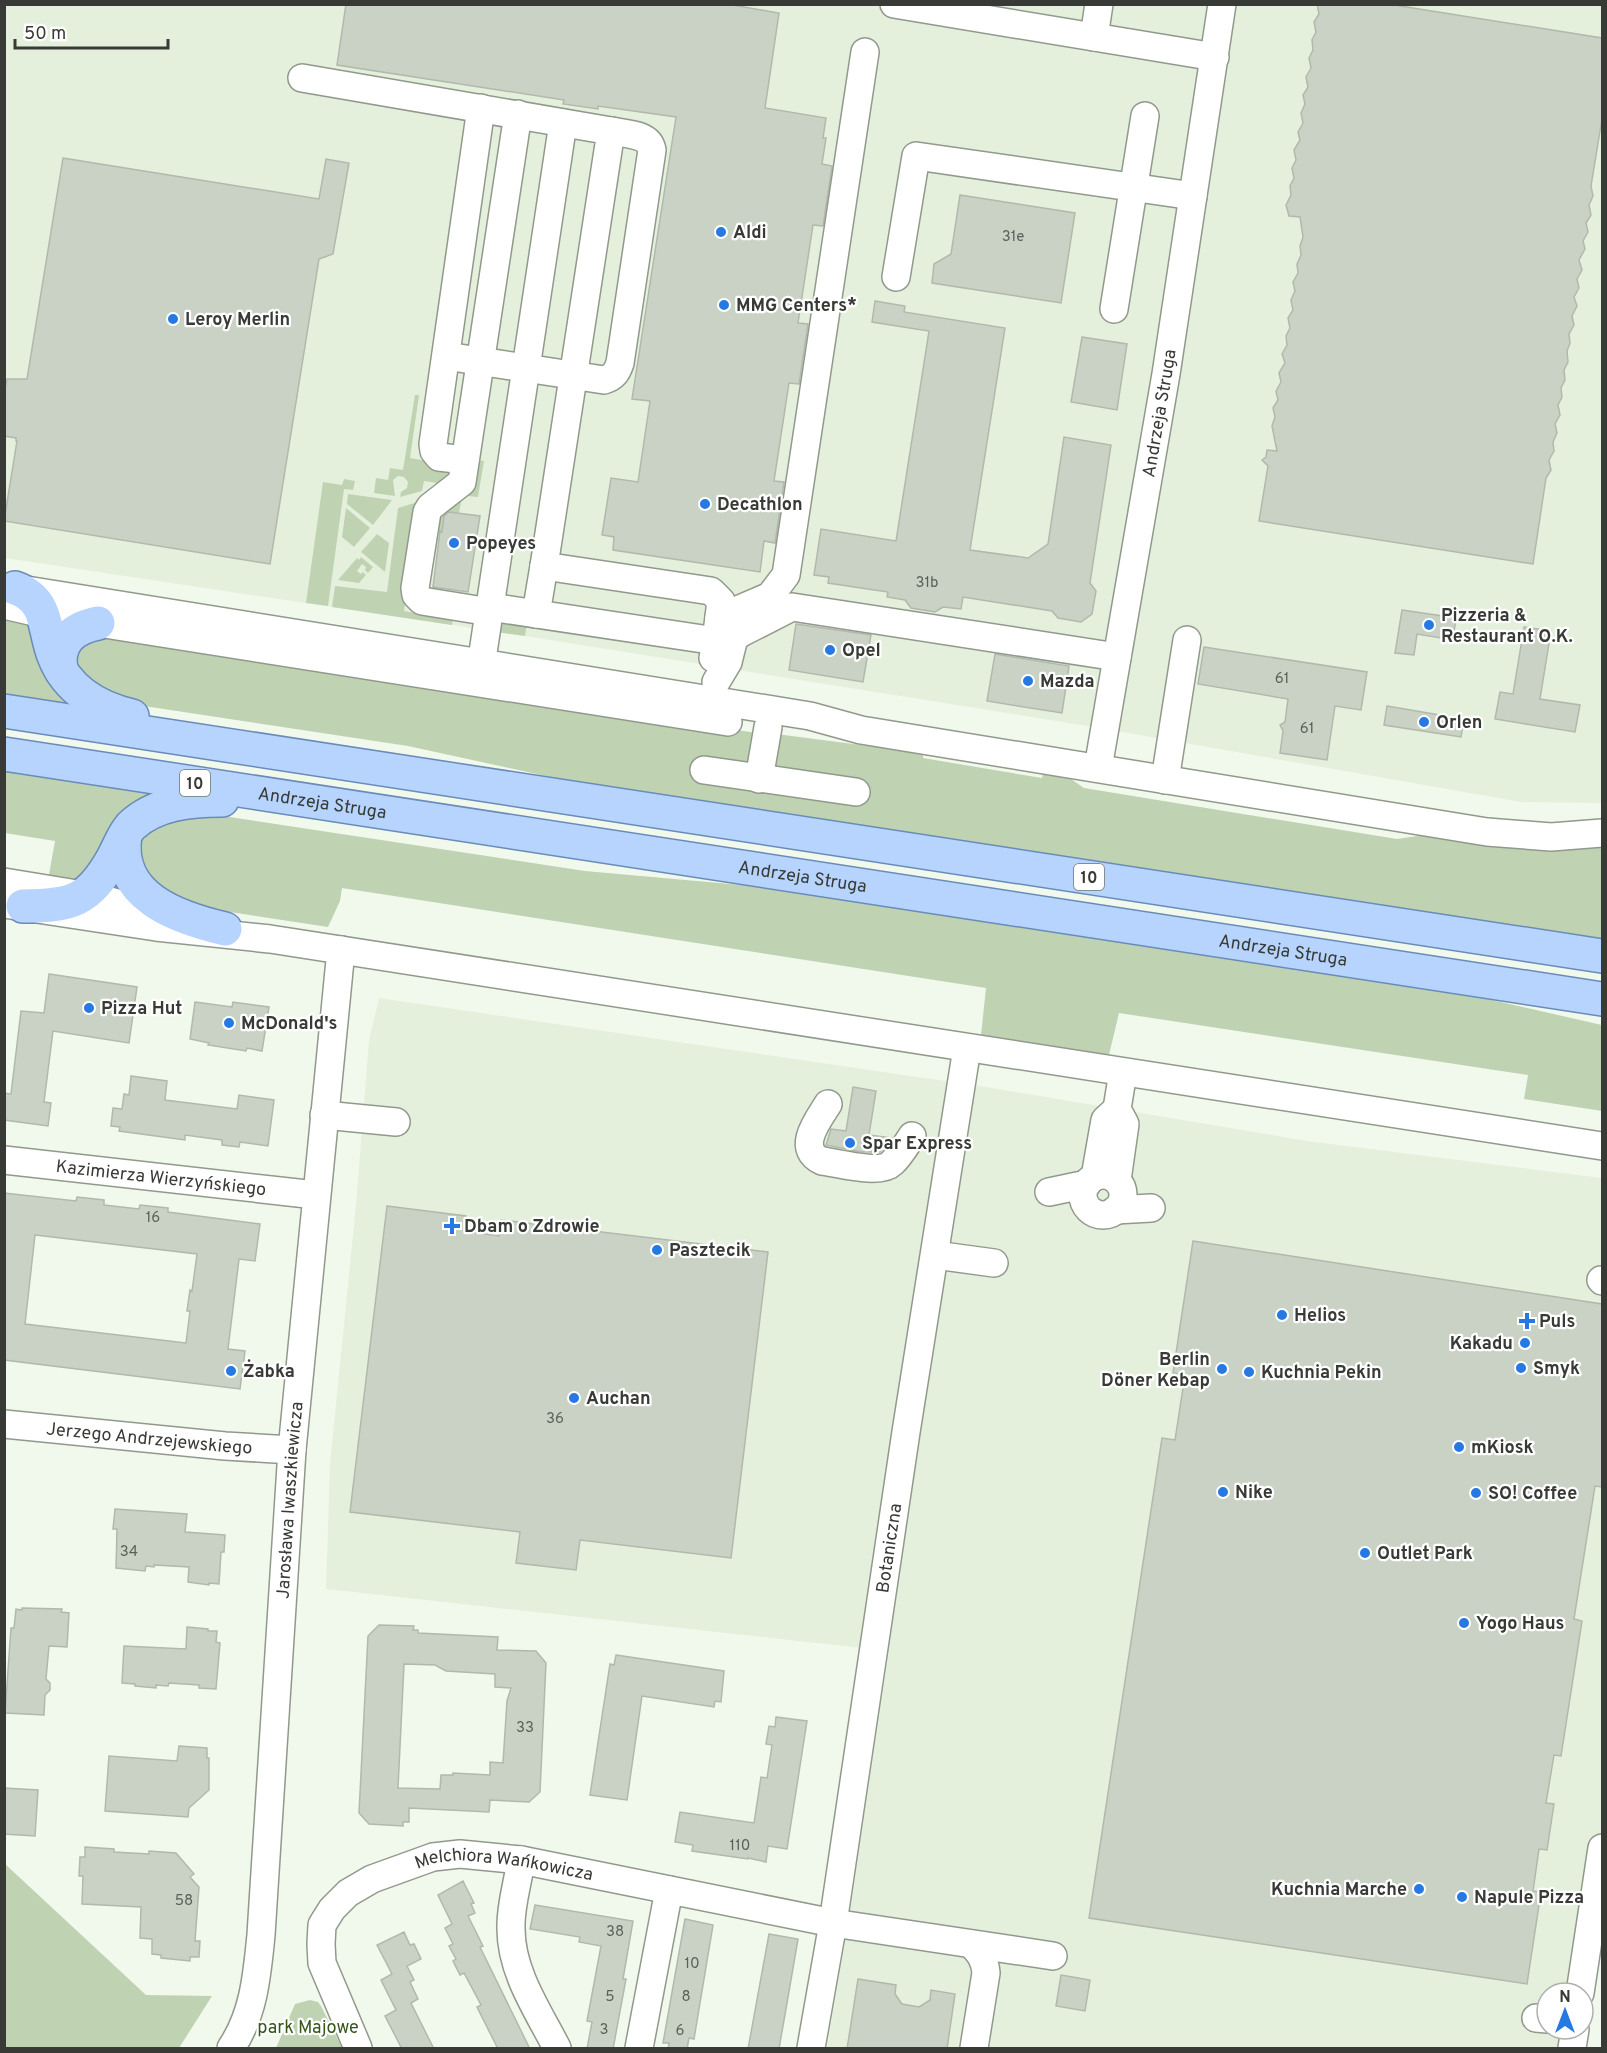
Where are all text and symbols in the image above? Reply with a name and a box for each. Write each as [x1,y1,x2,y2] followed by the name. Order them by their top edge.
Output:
[15,12,168,50] scale bar
[24,23,66,46] text: 50 m
[733,222,767,245] place label: Aldi
[714,225,728,239] marker: Aldi
[1002,228,1024,247] house number: 31e
[736,295,857,318] place label: MMG Centers*
[717,298,731,312] marker: MMG Centers*
[185,309,290,332] place label: Leroy Merlin
[166,312,180,326] marker: Leroy Merlin
[1138,348,1183,479] street label: Andrzeja Struga
[717,494,803,517] place label: Decathlon
[698,497,712,511] marker: Decathlon
[466,533,536,556] place label: Popeyes
[447,536,461,550] marker: Popeyes
[915,574,939,593] house number: 31b
[1441,605,1573,649] place label: Pizzeria & Restaurant O.K.
[1422,618,1436,632] marker: Pizzeria & Restaurant O.K.
[842,640,881,663] place label: Opel
[823,643,837,657] marker: Opel
[1275,670,1289,689] house number: 61
[1040,671,1095,694] place label: Mazda
[1021,674,1035,688] marker: Mazda
[1436,712,1482,735] place label: Orlen
[1417,715,1431,729] marker: Orlen
[1300,720,1314,739] house number: 61
[180,770,210,796] road number: 10
[256,783,388,825] street label: Andrzeja Struga
[737,857,868,899] street label: Andrzeja Struga
[1074,864,1104,890] road number: 10
[1217,930,1349,973] street label: Andrzeja Struga
[101,998,182,1021] place label: Pizza Hut
[82,1001,96,1015] marker: Pizza Hut
[241,1013,337,1036] place label: McDonald's
[222,1016,236,1030] marker: McDonald's
[862,1133,972,1156] place label: Spar Express
[843,1136,857,1150] marker: Spar Express
[54,1156,267,1202] street label: Kazimierza Wierzyńskiego
[146,1209,160,1228] house number: 16
[464,1216,600,1239] place label: Dbam o Zdrowie
[445,1219,459,1233] marker: Dbam o Zdrowie
[669,1240,751,1263] place label: Pasztecik
[650,1243,664,1257] marker: Pasztecik
[1294,1305,1346,1328] place label: Helios
[1275,1308,1289,1322] marker: Helios
[1539,1311,1575,1334] place label: Puls
[1520,1314,1534,1328] marker: Puls
[1450,1333,1513,1356] place label: Kakadu
[1518,1336,1532,1350] marker: Kakadu
[1101,1349,1210,1393] place label: Berlin Döner Kebap
[1533,1358,1580,1381] place label: Smyk
[243,1359,295,1384] place label: Żabka
[1514,1361,1528,1375] marker: Smyk
[1215,1362,1229,1376] marker: Berlin Döner Kebap
[1261,1362,1382,1385] place label: Kuchnia Pekin
[224,1364,238,1378] marker: Żabka
[1242,1365,1256,1379] marker: Kuchnia Pekin
[586,1388,651,1411] place label: Auchan
[567,1391,581,1405] marker: Auchan
[273,1400,310,1600] street label: Jarosława Iwaszkiewicza
[546,1410,564,1429] house number: 36
[45,1418,253,1461] street label: Jerzego Andrzejewskiego
[1471,1437,1534,1460] place label: mKiosk
[1452,1440,1466,1454] marker: mKiosk
[1235,1482,1273,1505] place label: Nike
[1488,1483,1577,1506] place label: SO! Coffee
[1216,1485,1230,1499] marker: Nike
[1469,1486,1483,1500] marker: SO! Coffee
[872,1502,908,1595] street label: Botaniczna
[120,1543,138,1562] house number: 34
[1377,1543,1473,1566] place label: Outlet Park
[1358,1546,1372,1560] marker: Outlet Park
[1476,1613,1564,1636] place label: Yogo Haus
[1457,1616,1471,1630] marker: Yogo Haus
[516,1719,534,1738] house number: 33
[730,1837,750,1856] house number: 110
[412,1844,595,1887] street label: Melchiora Wańkowicza
[1271,1879,1407,1902] place label: Kuchnia Marche
[1412,1882,1426,1896] marker: Kuchnia Marche
[1474,1887,1584,1910] place label: Napule Pizza
[1455,1890,1469,1904] marker: Napule Pizza
[175,1892,193,1911] house number: 58
[606,1923,624,1942] house number: 38
[684,1955,700,1974] house number: 10
[1535,1981,1595,2041] north arrow
[605,1988,615,2007] house number: 5
[681,1988,691,2007] house number: 8
[1559,1988,1571,2008] text: N
[257,2017,359,2040] park label: park Majowe
[599,2021,609,2040] house number: 3
[676,2022,685,2041] house number: 6

